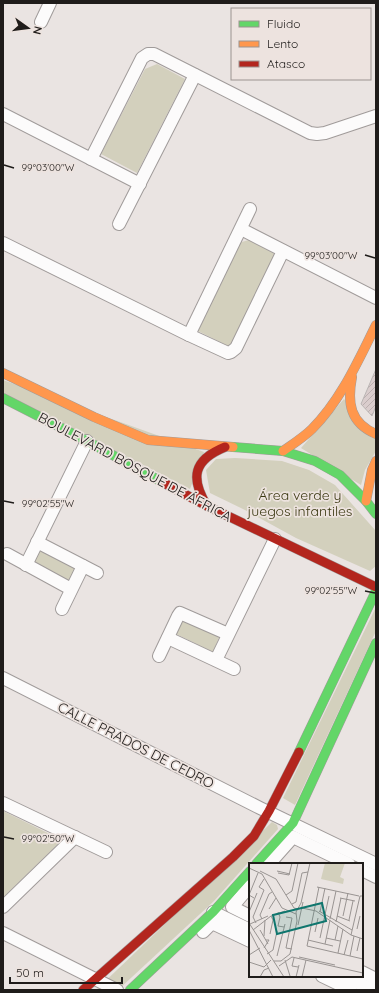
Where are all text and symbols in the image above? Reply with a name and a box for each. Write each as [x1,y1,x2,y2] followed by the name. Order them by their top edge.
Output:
[8,8,48,48] north arrow
[231,8,371,80] legend
[267,16,300,31] text: Fluido
[30,25,45,36] text: N
[267,36,298,51] text: Lento
[267,56,305,71] text: Atasco
[22,161,75,174] text: 99°03'00"W
[305,249,358,262] text: 99°03'00"W
[35,408,235,526] street label: BOULEVARD BOSQUE DE ÁFRICA
[247,486,352,520] park label: Área verde y juegos infantiles
[22,497,74,510] text: 99°02'55"W
[305,584,357,597] text: 99°02'55"W
[55,698,217,792] street label: CALLE PRADOS DE CEDRO
[22,832,75,845] text: 99°02'50"W
[249,863,363,977] inset map
[10,959,122,985] scale bar
[16,965,44,980] text: 50 m

